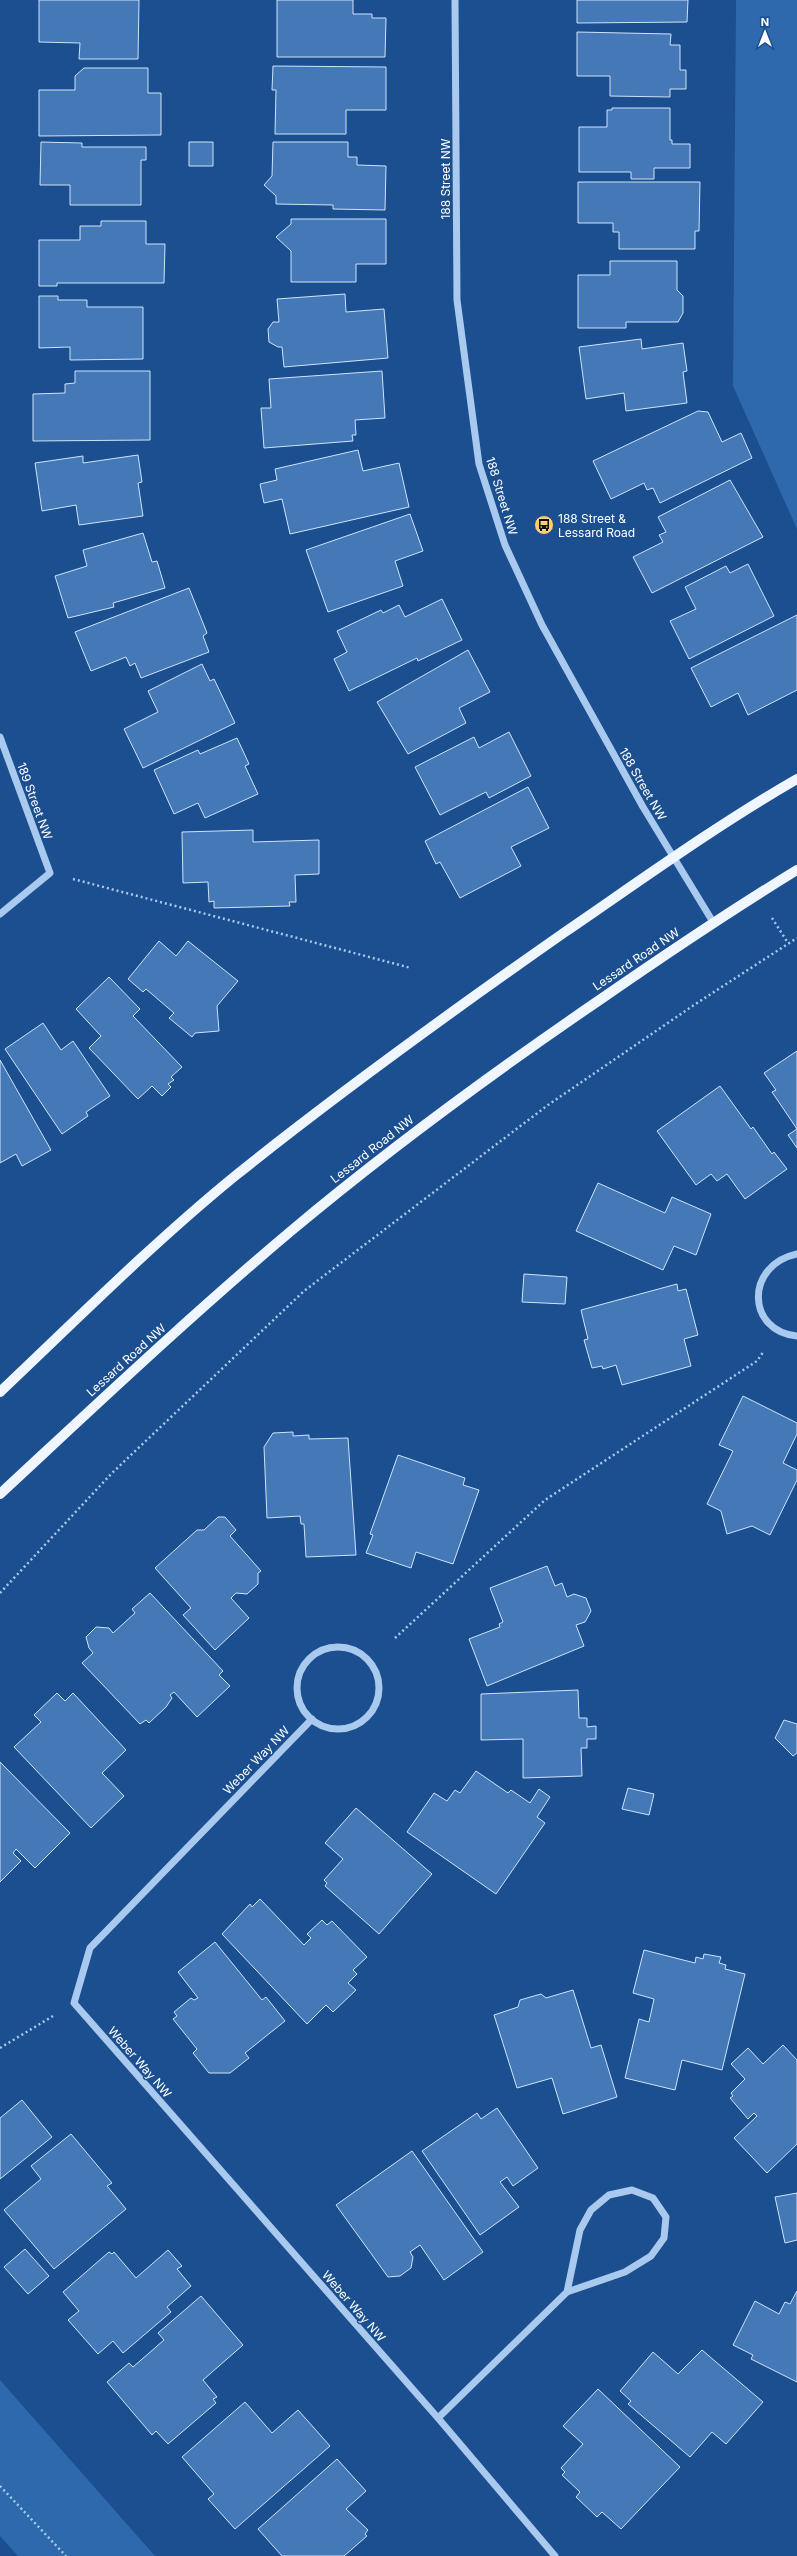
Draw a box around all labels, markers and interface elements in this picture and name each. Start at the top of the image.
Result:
north arrow [745,12,785,52]
text: N [761,15,769,29]
street label: 188 Street NW [438,138,453,220]
street label: 188 Street NW [483,455,521,537]
place label: 188 Street & Lessard Road [558,511,635,540]
bus stop icon: 188 Street & Lessard Road [533,514,555,536]
street label: 188 Street NW [616,745,670,823]
street label: 189 Street NW [14,760,56,842]
street label: Lessard Road NW [590,924,682,994]
street label: Lessard Road NW [327,1112,417,1186]
street label: Lessard Road NW [83,1320,169,1400]
street label: Weber Way NW [220,1723,292,1797]
street label: Weber Way NW [105,2023,175,2101]
street label: Weber Way NW [319,2267,389,2345]

